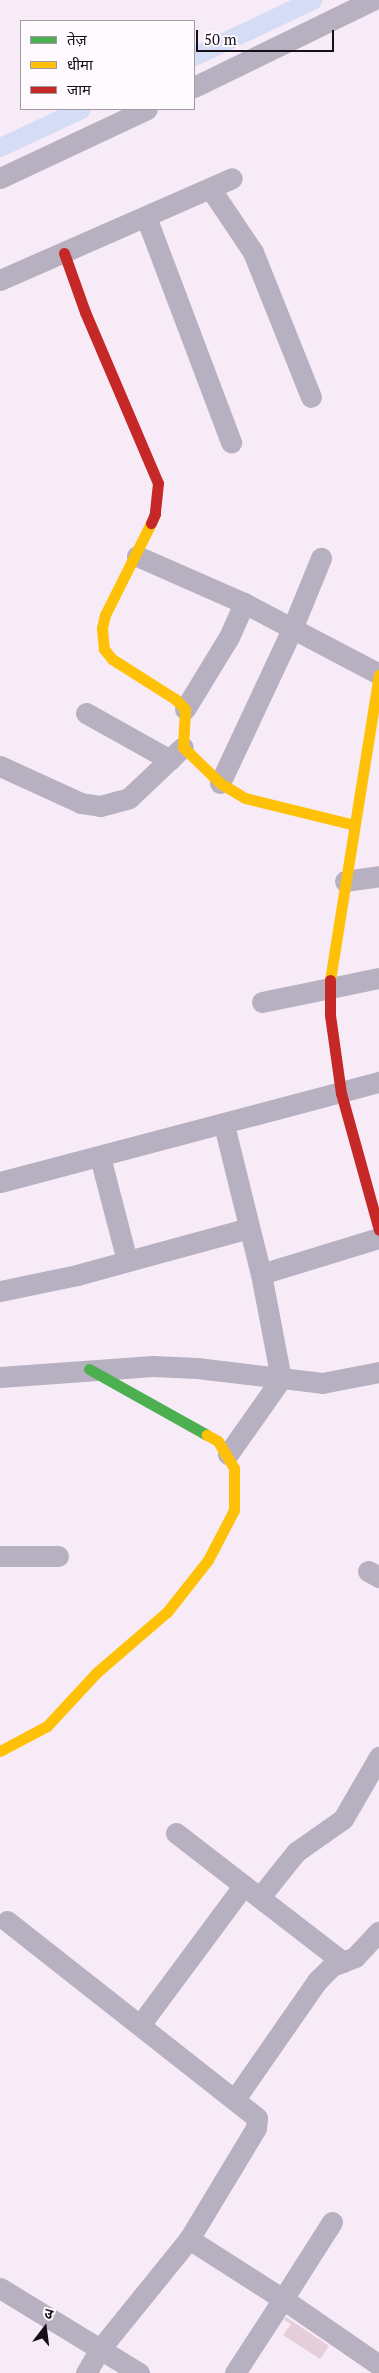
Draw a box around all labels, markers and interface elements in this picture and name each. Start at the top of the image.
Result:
legend [20,20,195,110]
scale bar [199,20,336,52]
text: तेज़ [67,29,87,49]
text: 50 m [204,29,237,49]
text: धीमा [67,54,93,74]
text: जाम [67,79,91,99]
north arrow [20,2303,70,2353]
text: उ [43,2303,55,2323]

